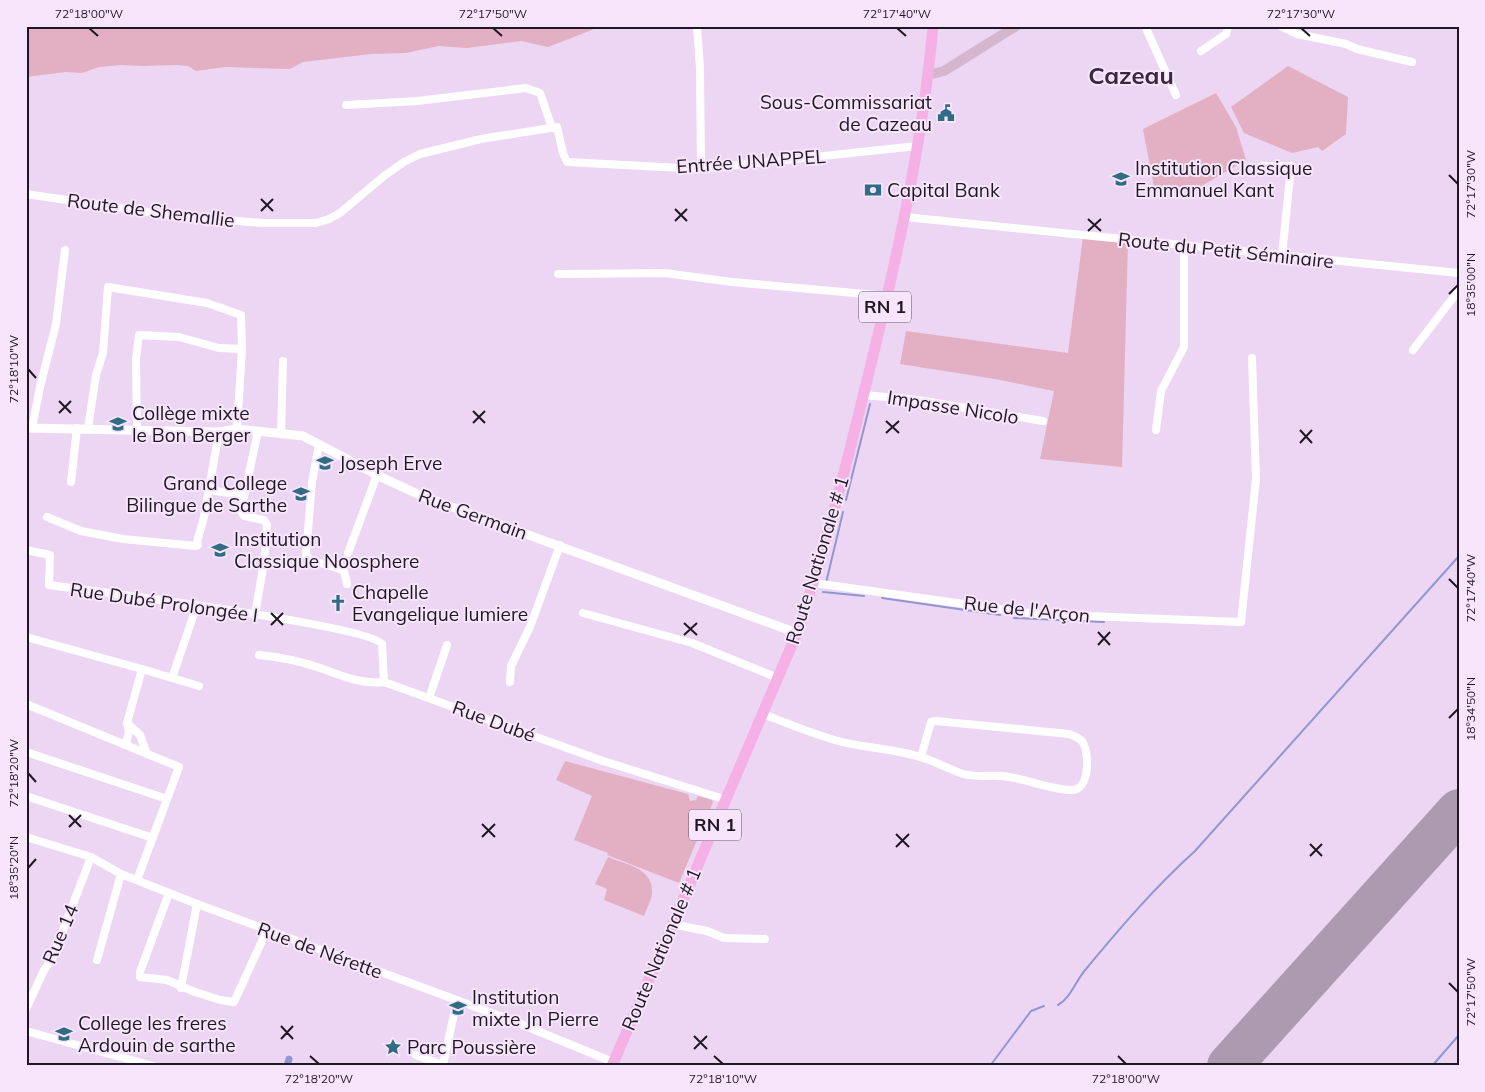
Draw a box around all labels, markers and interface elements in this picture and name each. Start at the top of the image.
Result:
text: 72°18'00"W [55,6,123,21]
text: 72°17'50"W [459,6,527,21]
text: 72°17'40"W [863,6,931,21]
text: 72°17'30"W [1267,6,1335,21]
district label: Cazeau [1088,60,1174,90]
place label: Sous-Commissariat de Cazeau [760,90,932,136]
public building icon: Sous-Commissariat de Cazeau [936,103,956,123]
street label: Entrée UNAPPEL [676,144,827,178]
text: 72°17'30"W [1463,150,1478,218]
place label: Institution Classique Emmanuel Kant [1135,156,1312,202]
school or university icon: Institution Classique Emmanuel Kant [1111,169,1131,189]
place label: Capital Bank [887,178,1000,202]
bank icon: Capital Bank [863,180,883,200]
street label: Route de Shemallie [66,188,236,232]
street label: Route du Petit Séminaire [1117,227,1335,273]
text: 18°35'00"N [1463,253,1478,317]
road number: RN 1 [859,292,911,322]
text: 72°18'10"W [6,335,21,403]
street label: Impasse Nicolo [886,385,1020,429]
place label: Collège mixte le Bon Berger [132,401,251,447]
school or university icon: Collège mixte le Bon Berger [108,414,128,434]
place label: Joseph Erve [339,451,442,475]
school or university icon: Joseph Erve [315,453,335,473]
place label: Grand College Bilingue de Sarthe [126,471,287,517]
street label: Route Nationale # 1 [780,473,854,647]
street label: Rue Germain [415,483,531,545]
school or university icon: Grand College Bilingue de Sarthe [291,484,311,504]
place label: Institution Classique Noosphere [234,527,419,573]
school or university icon: Institution Classique Noosphere [210,540,230,560]
text: 72°17'40"W [1463,554,1478,622]
street label: Rue Dubé Prolongée I [68,577,260,627]
place label: Chapelle Evangelique lumiere [352,580,528,626]
street label: Rue de l'Arçon [963,590,1091,628]
church icon: Chapelle Evangelique lumiere [328,593,348,613]
text: 18°34'50"N [1463,677,1478,741]
street label: Rue Dubé [449,695,539,747]
text: 72°18'20"W [6,739,21,807]
road number: RN 1 [689,810,741,840]
text: 18°35'20"N [6,836,21,900]
street label: Route Nationale # 1 [616,864,706,1034]
street label: Rue 14 [37,901,83,967]
street label: Rue de Nérette [254,916,386,984]
text: 72°17'50"W [1463,958,1478,1026]
place label: Institution mixte Jn Pierre [472,985,599,1031]
school or university icon: Institution mixte Jn Pierre [448,998,468,1018]
place label: College les freres Ardouin de sarthe [78,1011,236,1057]
school or university icon: College les freres Ardouin de sarthe [54,1024,74,1044]
place label: Parc Poussière [407,1035,536,1059]
place icon: Parc Poussière [383,1037,403,1057]
text: 72°18'20"W [285,1071,353,1086]
text: 72°18'10"W [689,1071,757,1086]
text: 72°18'00"W [1092,1071,1160,1086]

